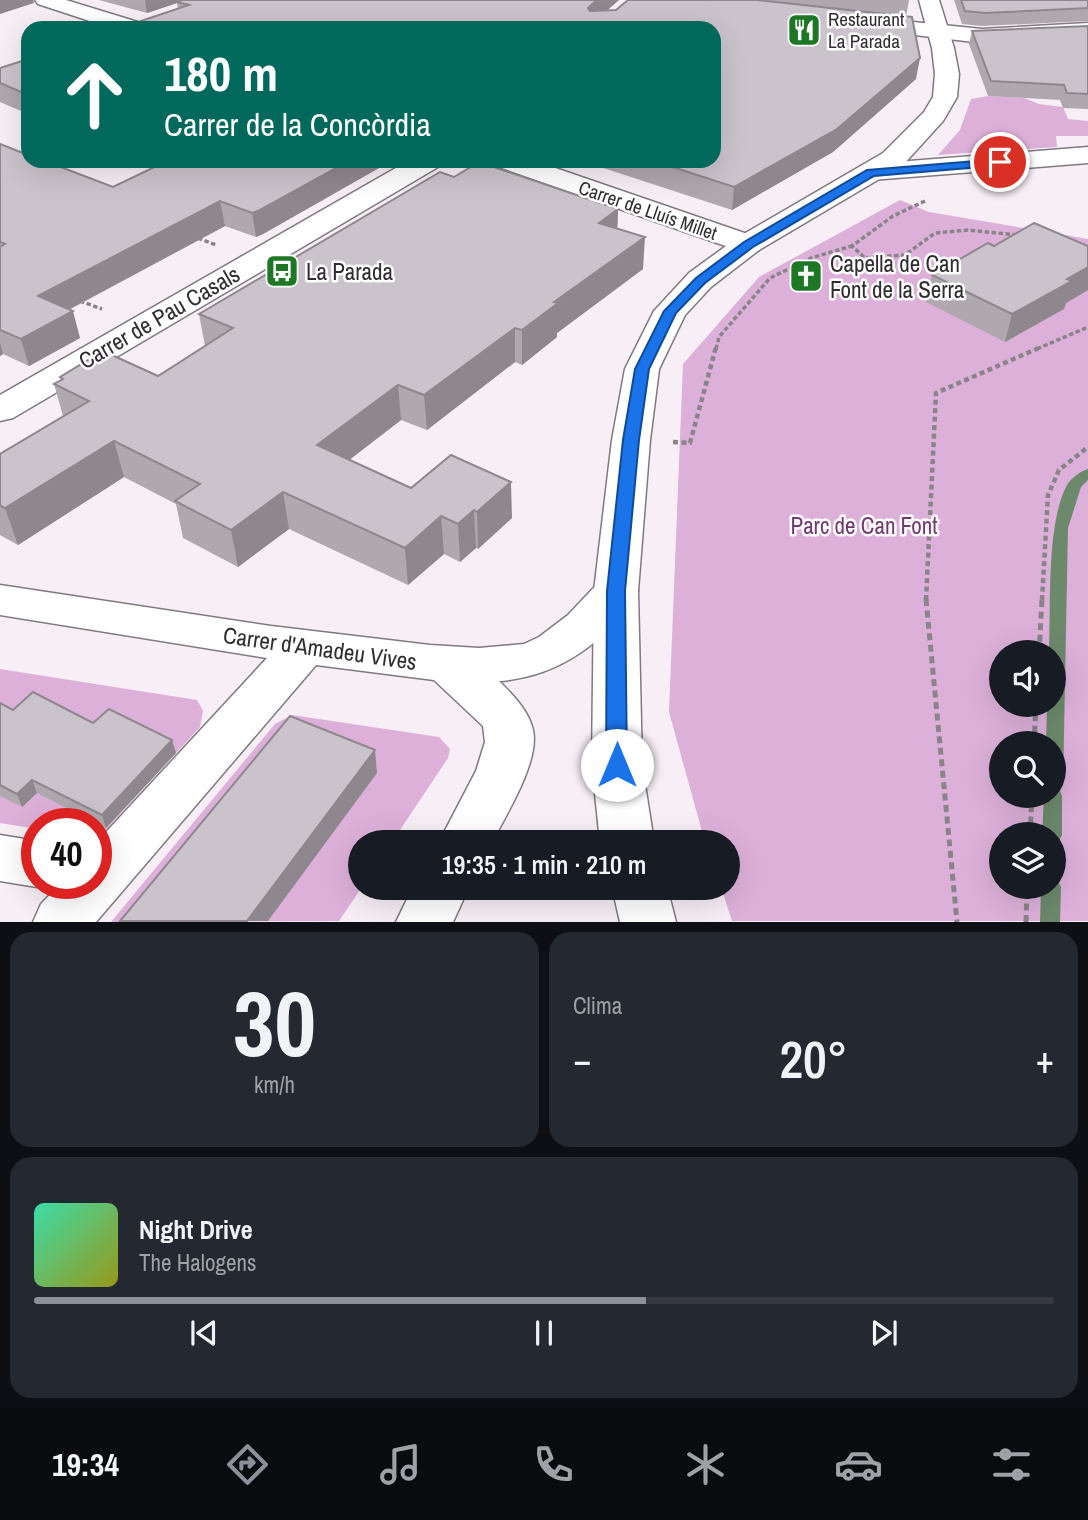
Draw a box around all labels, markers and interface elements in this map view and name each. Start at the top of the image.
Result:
place label: Restaurant La Parada [828,6,905,54]
restaurant icon: Restaurant La Parada [785,11,823,49]
text: 180 m [164,40,278,106]
icon: ahead [49,49,140,140]
text: Carrer de la Concòrdia [164,103,431,146]
pin [970,132,1030,192]
icon: arrive [981,143,1019,181]
street label: Carrer de Lluís Millet [575,174,721,246]
place label: Capella de Can Font de la Serra [830,248,965,305]
bus stop icon: La Parada [263,252,301,290]
place label: La Parada [306,256,394,287]
church icon: Capella de Can Font de la Serra [787,257,825,295]
street label: Carrer de Pau Casals [73,258,245,376]
park label: Parc de Can Font [791,510,937,541]
street label: Carrer d'Amadeu Vives [221,619,419,677]
map controls [989,640,1066,899]
button: sound [989,640,1066,717]
position arrow [580,728,654,802]
button: search [989,731,1066,808]
speed limit sign: 40 [21,808,112,899]
button: layers [989,822,1066,899]
text: 19:35 · 1 min · 210 m [442,847,646,882]
text: 30 [233,962,316,1084]
text: Clima [573,990,622,1021]
text: 20° [779,1024,848,1094]
text: − [573,1034,591,1085]
text: + [1036,1034,1054,1085]
text: km/h [254,1069,295,1100]
text: Night Drive [139,1212,253,1247]
text: The Halogens [139,1247,256,1278]
icon: previous [185,1314,223,1352]
icon: pause [525,1314,563,1352]
icon: next [865,1314,903,1352]
icon: directions [223,1440,272,1489]
icon: music [376,1440,425,1489]
icon: phone [529,1440,578,1489]
icon: climate [681,1440,730,1489]
icon: car [834,1440,883,1489]
icon: filters [987,1440,1036,1489]
text: 19:34 [52,1443,119,1486]

